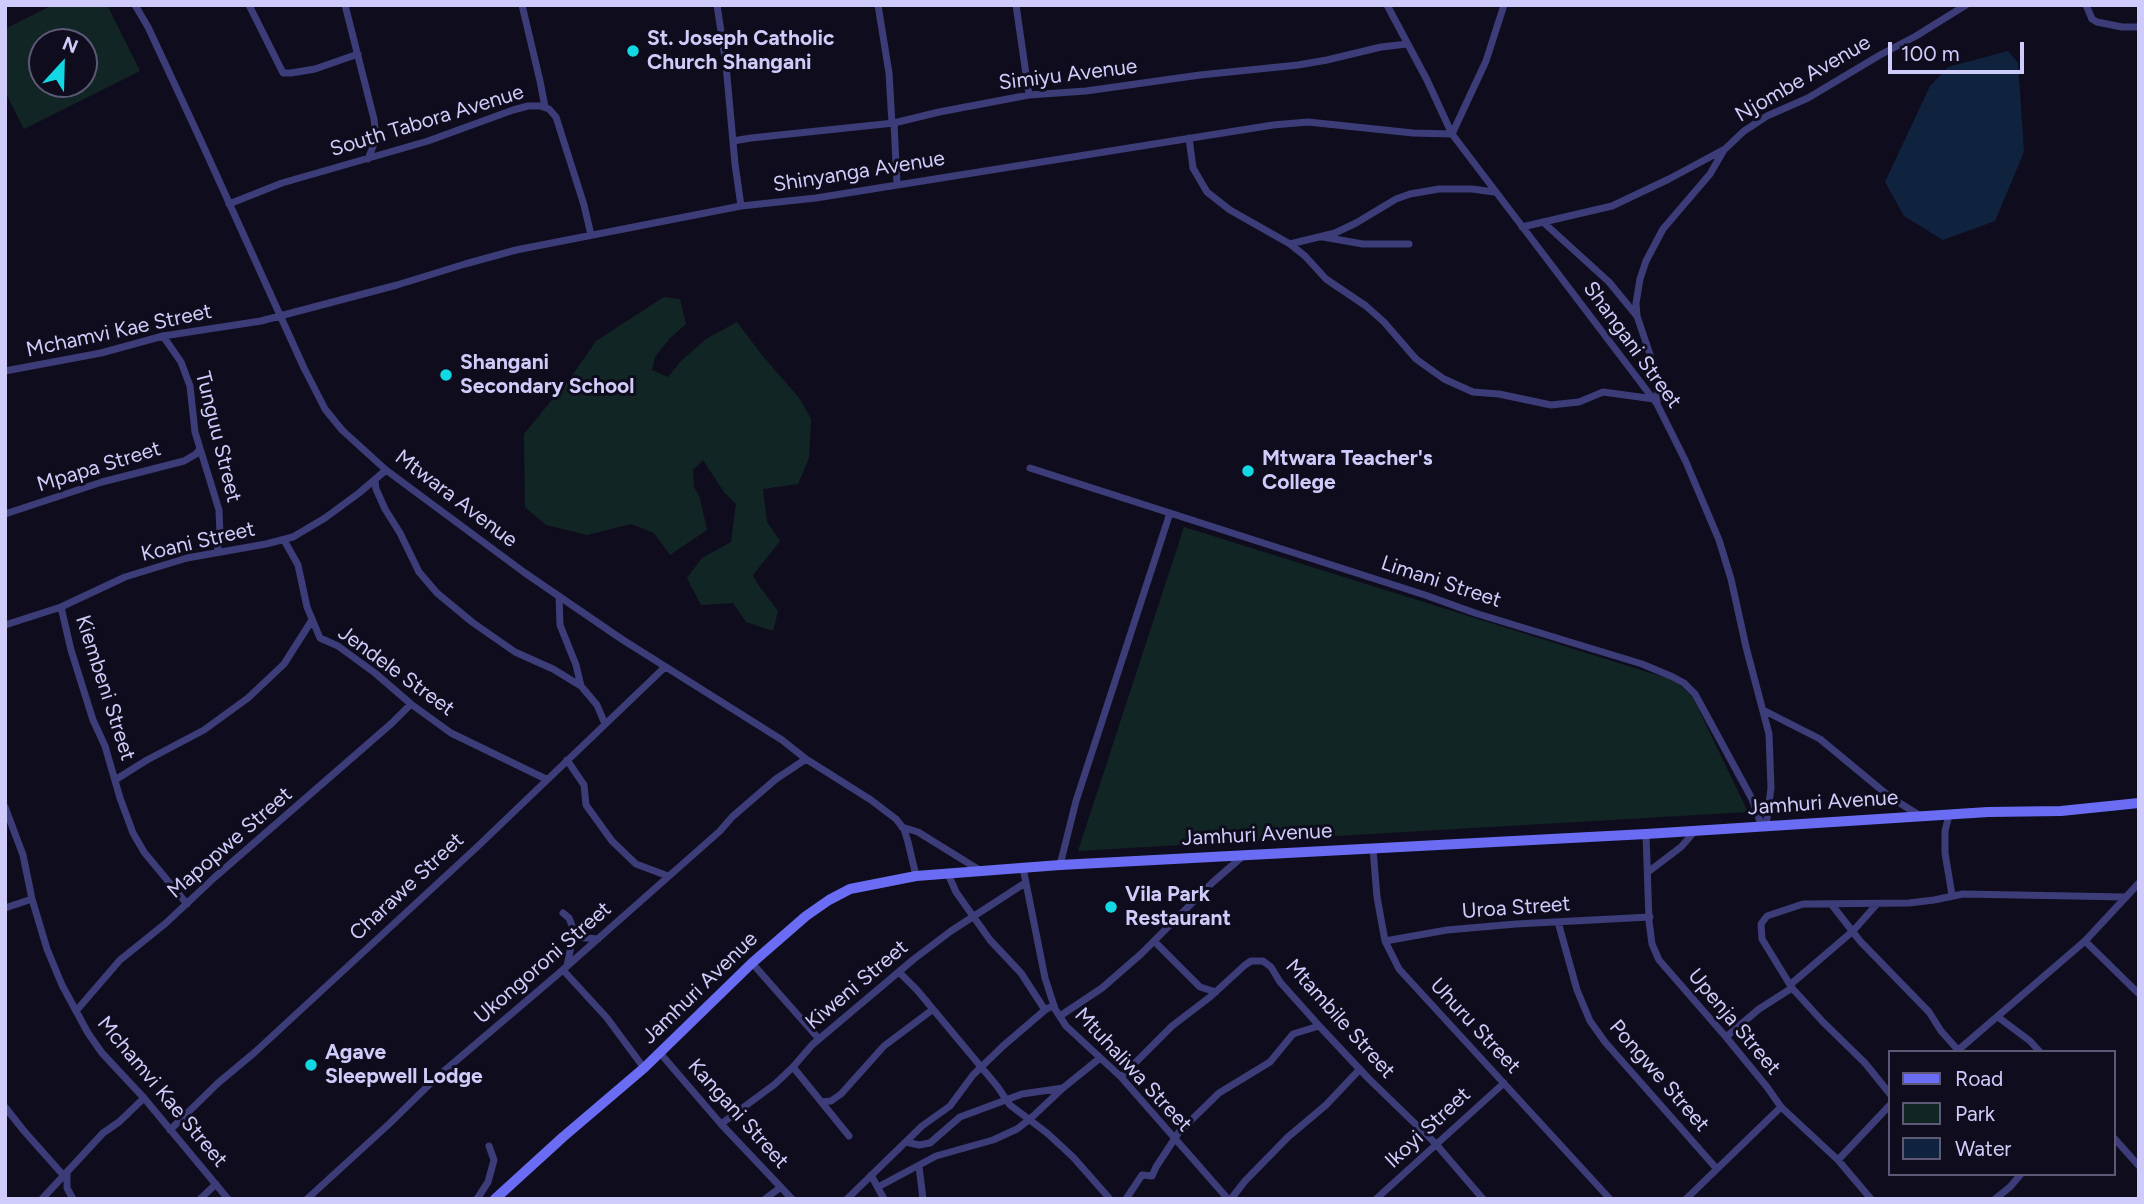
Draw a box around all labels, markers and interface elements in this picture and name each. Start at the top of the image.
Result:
place label: St. Joseph Catholic Church Shangani [647,26,834,76]
north arrow [28,28,98,98]
scale bar [1892,28,2028,72]
street label: Njombe Avenue [1731,30,1875,128]
text: N [59,32,81,58]
text: 100 m [1901,41,1960,66]
marker: St. Joseph Catholic Church Shangani [625,43,641,59]
street label: Simiyu Avenue [997,54,1139,96]
street label: South Tabora Avenue [327,80,527,162]
street label: Shinyanga Avenue [771,146,947,198]
street label: Shangani Street [1578,277,1686,413]
street label: Mchamvi Kae Street [24,299,214,363]
place label: Shangani Secondary School [460,350,634,400]
marker: Shangani Secondary School [438,367,454,383]
street label: Tunguu Street [190,369,246,505]
street label: Mpapa Street [34,436,164,498]
street label: Mtwara Avenue [390,445,522,553]
place label: Mtwara Teacher's College [1262,446,1433,496]
marker: Mtwara Teacher's College [1240,463,1256,479]
street label: Koani Street [139,517,257,567]
street label: Limani Street [1378,551,1504,613]
street label: Kiembeni Street [70,612,140,764]
street label: Jendele Street [333,620,459,722]
street label: Mapopwe Street [163,782,297,904]
street label: Jamhuri Avenue [1747,785,1899,821]
street label: Jamhuri Avenue [1181,818,1333,852]
street label: Charawe Street [345,828,469,946]
place label: Vila Park Restaurant [1125,882,1231,932]
street label: Uroa Street [1461,892,1571,924]
street label: Ukongoroni Street [469,897,617,1029]
marker: Vila Park Restaurant [1103,899,1119,915]
street label: Jamhuri Avenue [637,926,763,1050]
street label: Kiweni Street [801,935,913,1035]
street label: Mtambile Street [1280,954,1400,1084]
street label: Upenja Street [1682,964,1786,1080]
street label: Uhuru Street [1424,973,1526,1079]
street label: Mtuhaliwa Street [1069,1003,1197,1137]
street label: Mchamvi Kae Street [92,1011,232,1173]
street label: Pongwe Street [1604,1015,1714,1137]
place label: Agave Sleepwell Lodge [325,1040,483,1090]
legend [1888,1050,2116,1176]
street label: Kangani Street [682,1054,794,1174]
marker: Agave Sleepwell Lodge [303,1057,319,1073]
text: Road [1955,1066,2003,1091]
street label: Ikoyi Street [1380,1082,1476,1174]
text: Park [1955,1101,1995,1126]
text: Water [1955,1136,2011,1161]

